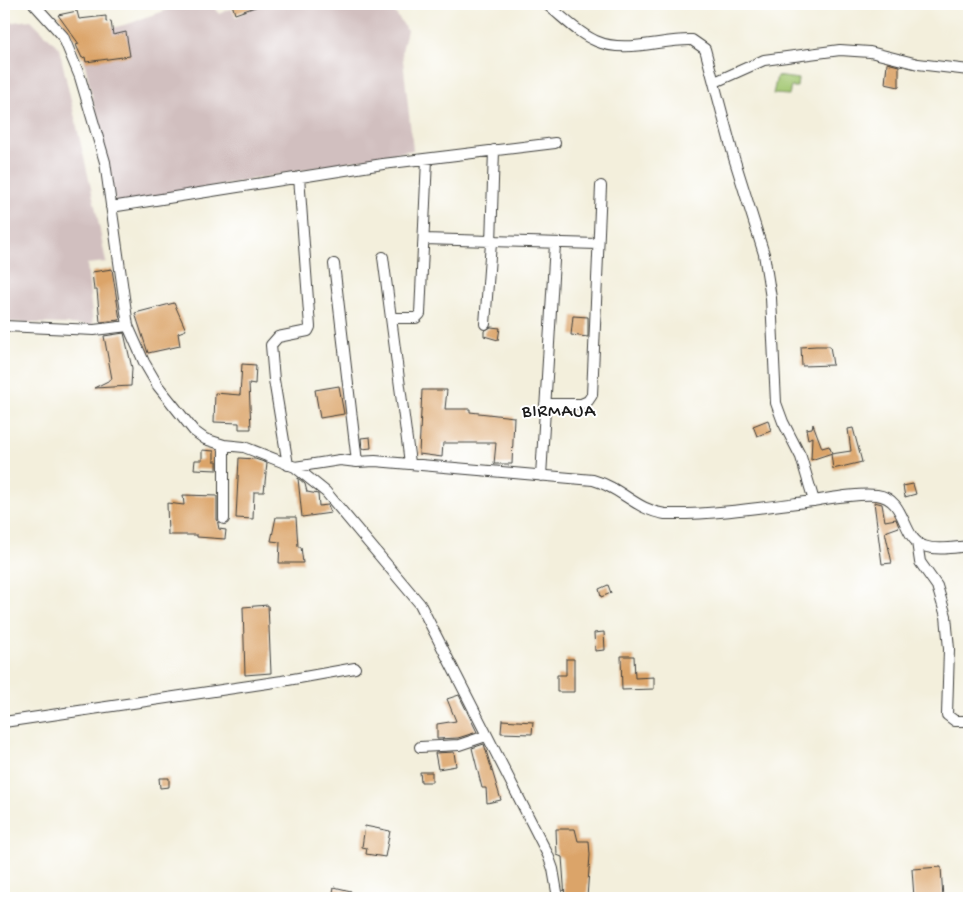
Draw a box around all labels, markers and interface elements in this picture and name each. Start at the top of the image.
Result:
district label: BIRMAUA [521,402,596,423]

